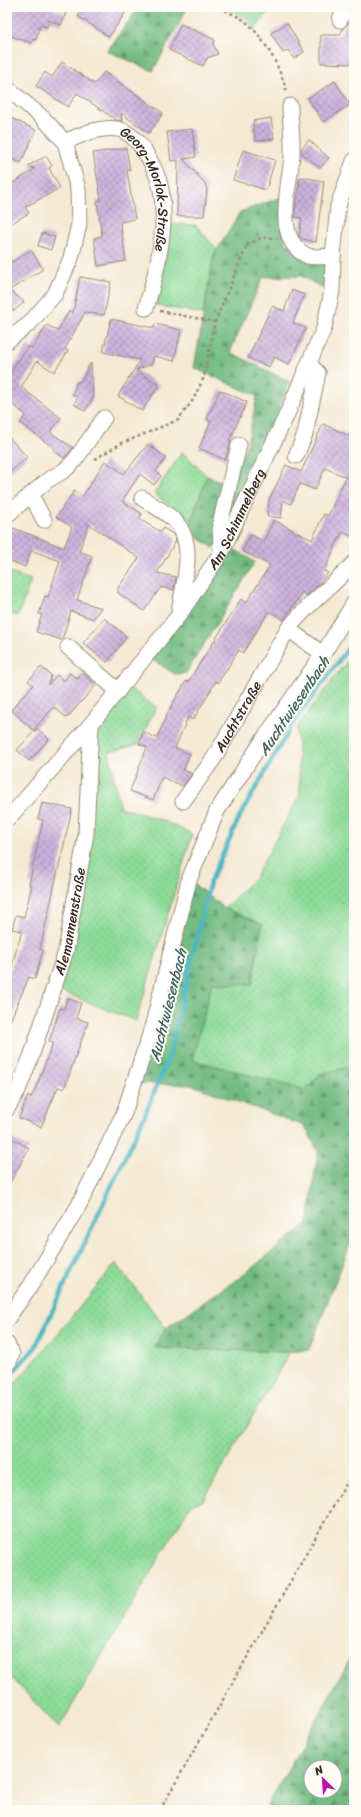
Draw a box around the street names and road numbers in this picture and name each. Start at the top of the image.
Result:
street label: Georg-Morlok-Straße [115,119,175,254]
street label: Am Schimmelberg [200,464,273,576]
street label: Auchtstraße [207,676,269,758]
street label: Alemannenstraße [47,866,93,979]

